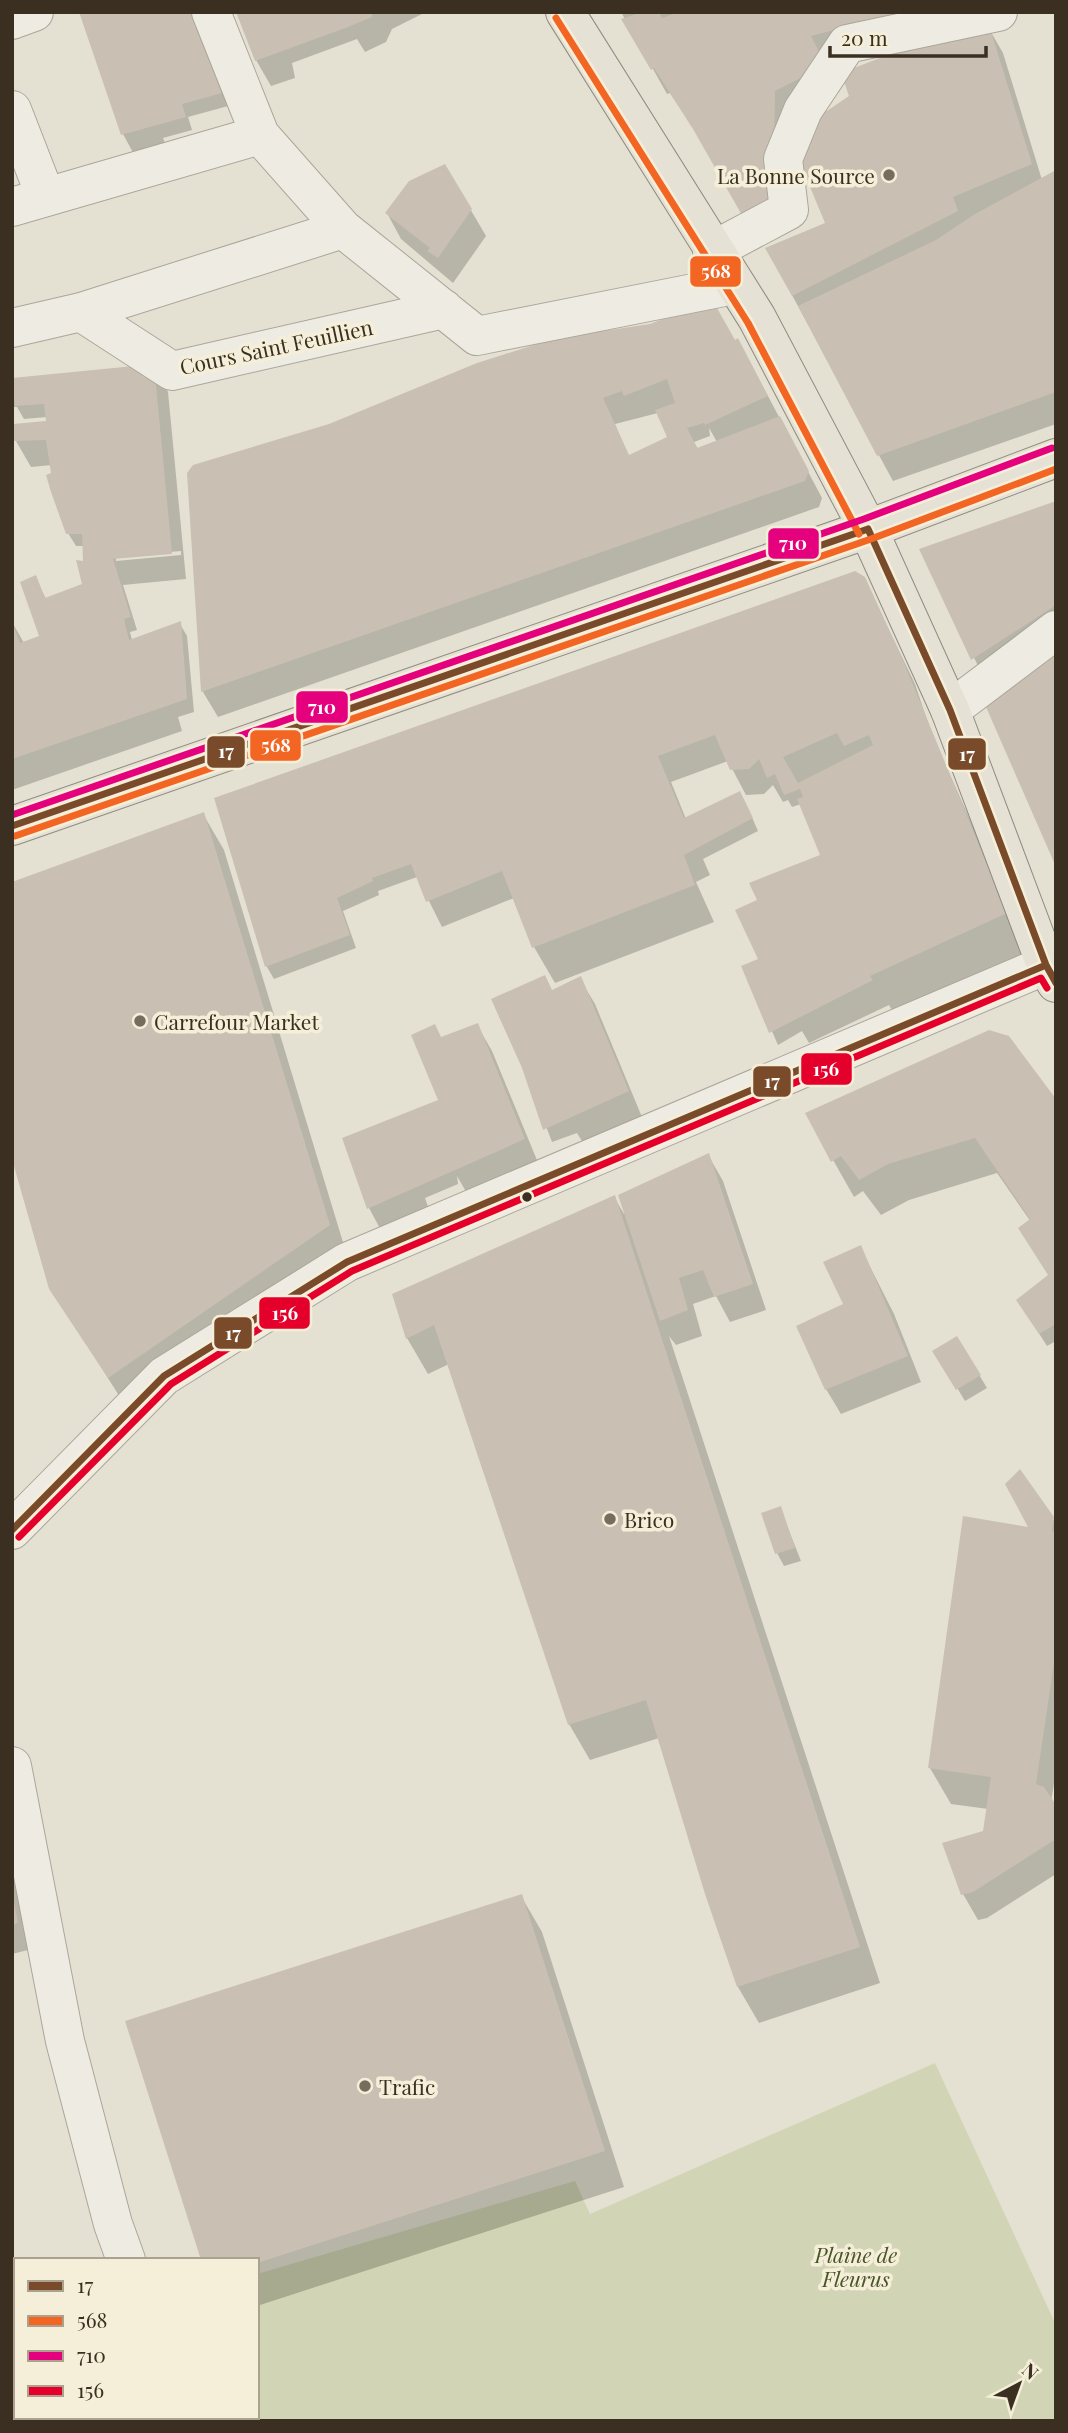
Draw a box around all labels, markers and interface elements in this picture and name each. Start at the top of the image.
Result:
scale bar [830,14,986,58]
text: 20 m [841,23,888,51]
place label: La Bonne Source [717,161,875,189]
marker: La Bonne Source [881,167,897,183]
line badge: 568 [689,255,742,288]
text: 568 [701,257,731,283]
street label: Cours Saint Feuillien [177,312,376,380]
line badge: 710 [767,527,820,560]
text: 710 [779,529,807,555]
line badge: 710 [295,690,349,724]
text: 710 [308,693,336,719]
line badge: 568 [249,729,302,762]
text: 568 [261,731,291,757]
line badge: 17 [206,735,246,769]
text: 17 [218,737,234,763]
line badge: 17 [947,737,987,771]
text: 17 [959,740,975,766]
place label: Carrefour Market [154,1007,319,1035]
marker: Carrefour Market [132,1013,148,1029]
line badge: 156 [800,1052,853,1086]
text: 156 [813,1055,840,1081]
line badge: 17 [752,1065,792,1098]
text: 17 [764,1067,780,1093]
unlabelled marker [520,1190,534,1204]
line badge: 156 [258,1296,311,1330]
text: 156 [272,1299,299,1325]
line badge: 17 [213,1316,253,1350]
text: 17 [225,1319,241,1345]
place label: Brico [624,1505,674,1533]
marker: Brico [602,1511,618,1527]
place label: Trafic [379,2072,435,2100]
marker: Trafic [357,2078,373,2094]
park label: Plaine de Fleurus [814,2240,897,2292]
legend [14,2258,259,2419]
text: 17 [77,2270,94,2298]
text: 568 [77,2305,108,2333]
text: 710 [77,2340,106,2368]
north arrow [984,2349,1054,2419]
text: N [1017,2356,1045,2385]
text: 156 [77,2375,104,2403]

